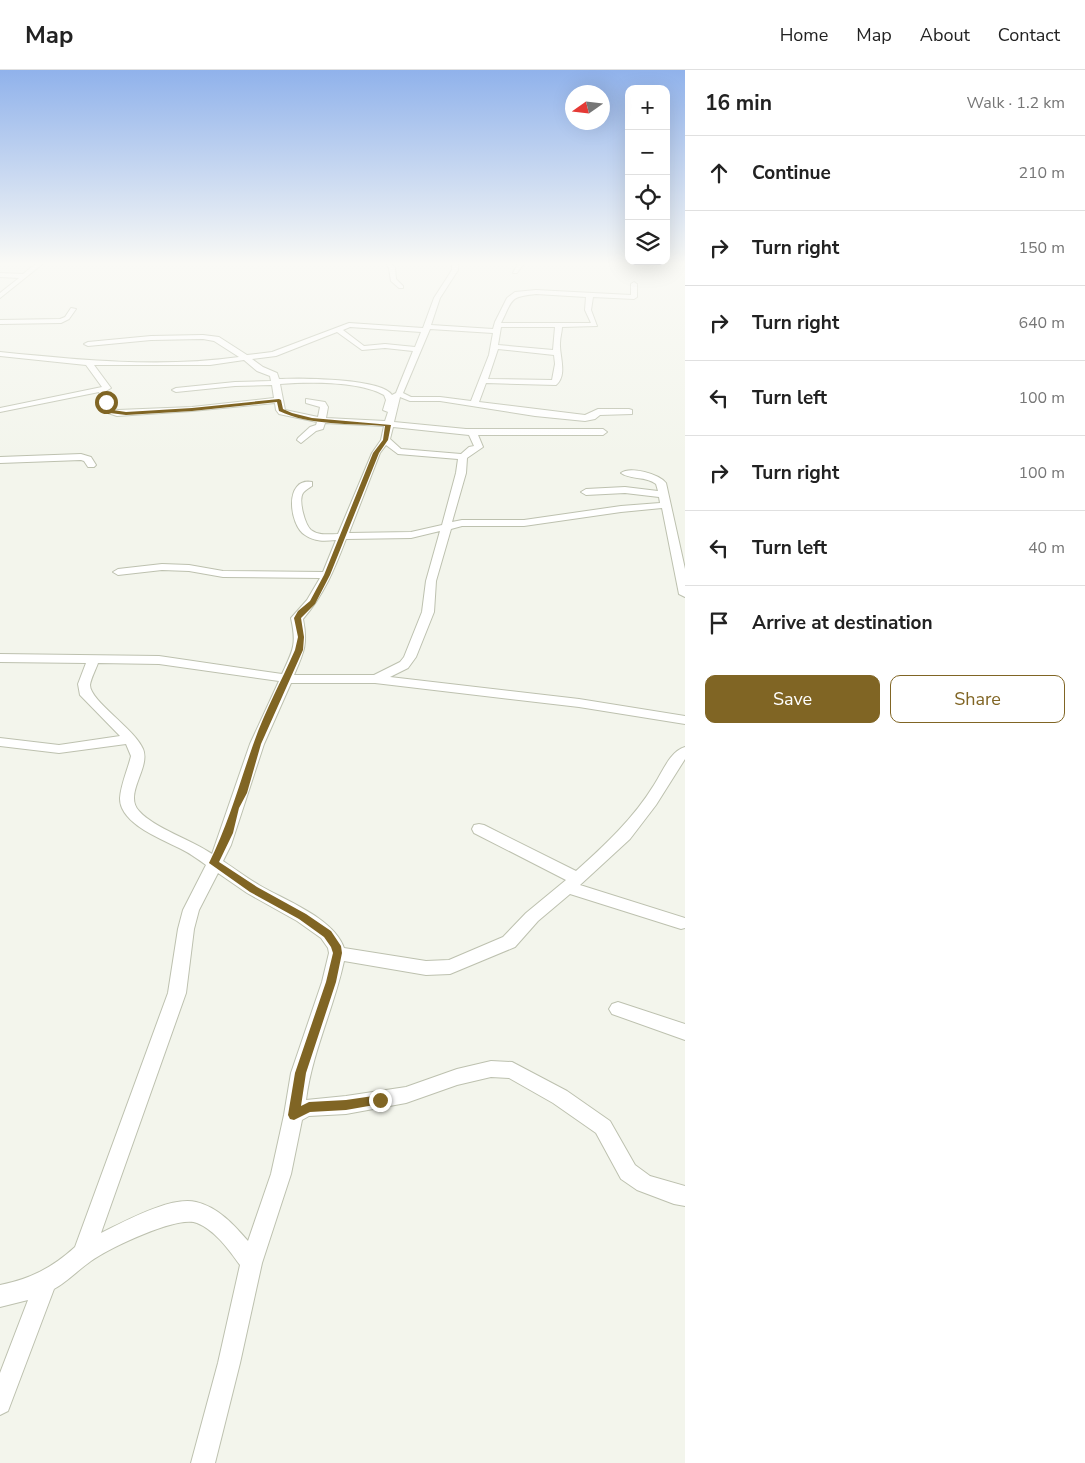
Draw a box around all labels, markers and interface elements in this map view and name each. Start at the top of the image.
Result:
text: Map [25,19,73,51]
text: Home [780,23,828,47]
text: Map [856,23,892,47]
text: About [920,23,970,47]
text: Contact [998,23,1060,47]
north arrow [565,85,610,130]
map controls [625,85,670,265]
button: + [625,85,670,130]
text: 16 min [705,89,772,117]
text: Walk · 1.2 km [967,92,1065,114]
button: − [625,130,670,175]
icon: ahead [705,159,733,187]
text: Continue [752,160,831,186]
text: 210 m [1018,162,1065,184]
button: locate [625,175,670,220]
button: layers [625,220,670,265]
icon: right [705,234,733,262]
text: Turn right [752,235,839,261]
text: 150 m [1018,237,1065,259]
icon: right [705,309,733,337]
text: Turn right [752,310,839,336]
text: 640 m [1018,312,1065,334]
icon: left [705,384,733,412]
text: Turn left [752,385,827,411]
text: 100 m [1018,387,1065,409]
route start [95,391,118,414]
icon: right [705,459,733,487]
text: Turn right [752,460,839,486]
text: 100 m [1018,462,1065,484]
icon: left [705,534,733,562]
text: Turn left [752,535,827,561]
text: 40 m [1028,537,1065,559]
icon: arrive [705,609,733,637]
text: Arrive at destination [752,610,933,636]
button: Save [705,675,880,723]
button: Share [890,675,1065,723]
route end [369,1089,392,1112]

